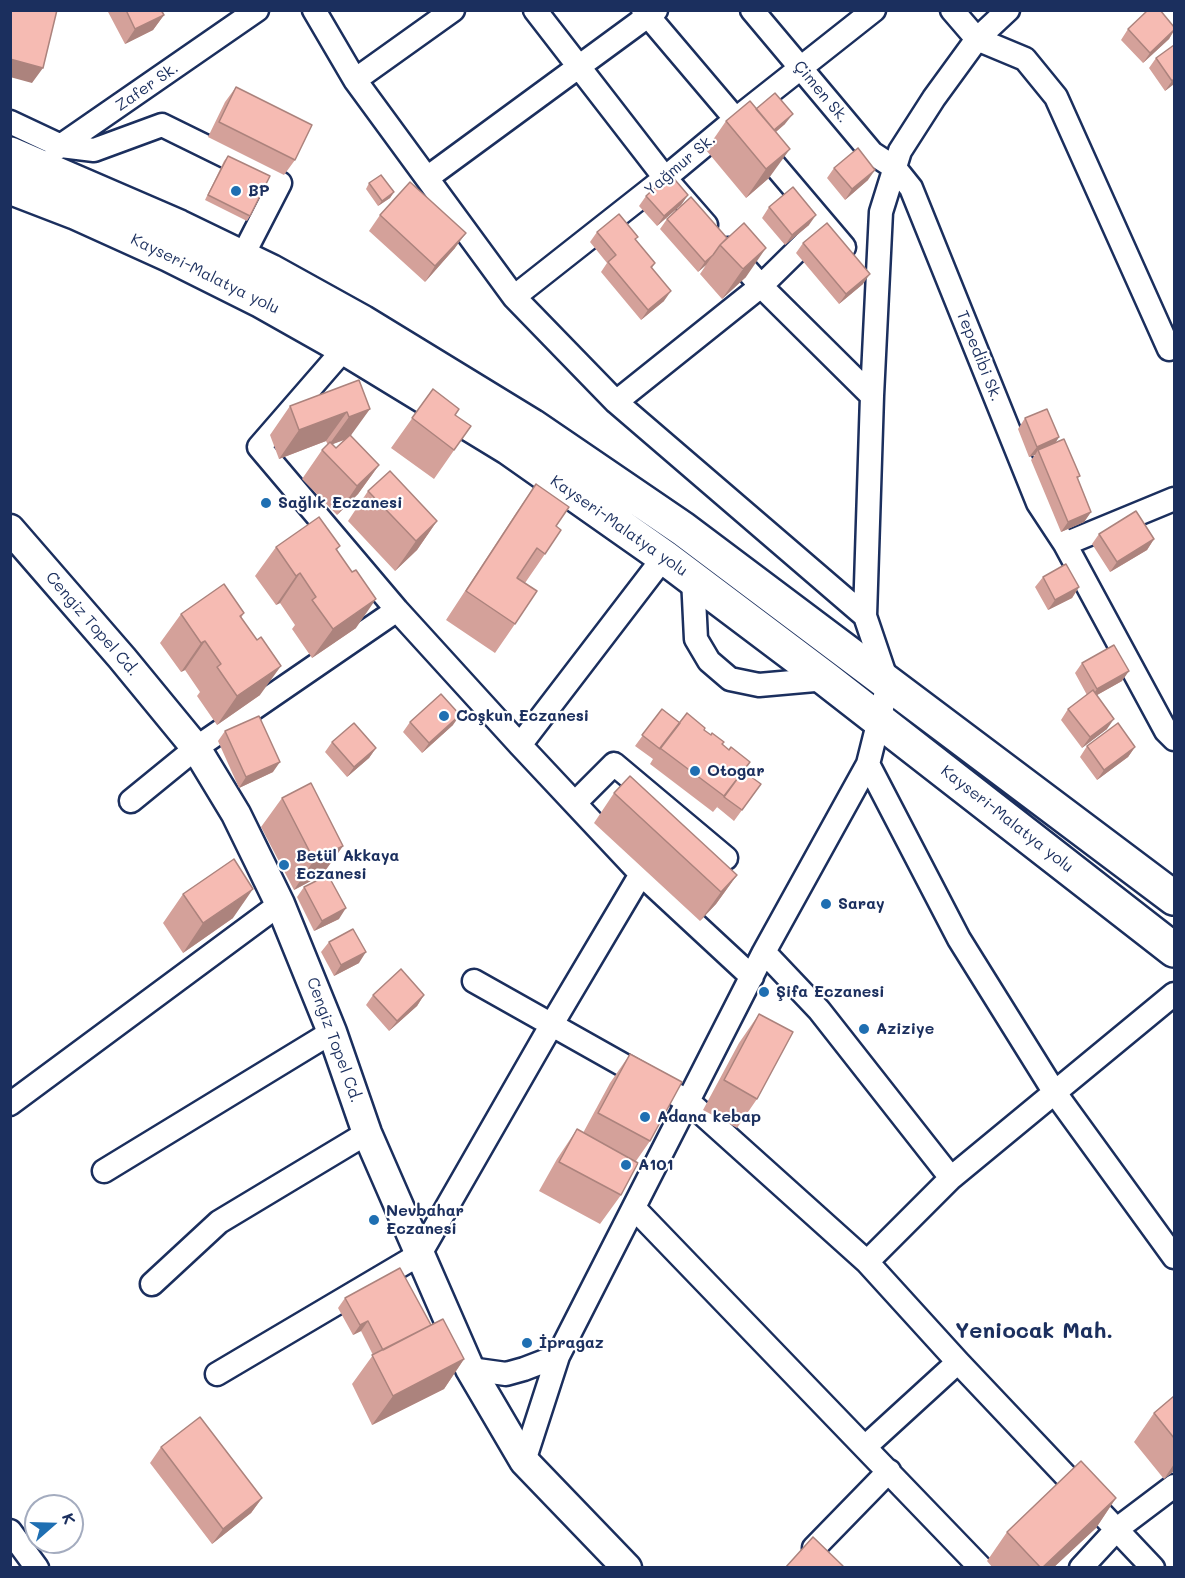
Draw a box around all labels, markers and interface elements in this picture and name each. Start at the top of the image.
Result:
street label: Çimen Sk. [789,57,853,127]
street label: Zafer Sk. [112,58,182,116]
street label: Yağmur Sk. [641,130,719,200]
place label: BP [248,181,270,201]
marker: BP [229,184,243,198]
street label: Kayseri-Malatya yolu [127,230,283,318]
street label: Tepedibi Sk. [952,308,1006,404]
street label: Kayseri-Malatya yolu [547,471,691,581]
place label: Sağlık Eczanesi [278,493,403,513]
marker: Sağlık Eczanesi [259,496,273,510]
street label: Cengiz Topel Cd. [41,568,143,680]
place label: Coşkun Eczanesi [456,706,589,726]
marker: Coşkun Eczanesi [437,709,451,723]
place label: Otogar [707,761,765,781]
street label: Kayseri-Malatya yolu [937,761,1077,877]
marker: Otogar [688,764,702,778]
place label: Betül Akkaya Eczanesi [296,846,399,884]
marker: Betül Akkaya Eczanesi [277,858,291,872]
place label: Saray [838,894,885,914]
marker: Saray [819,897,833,911]
street label: Cengiz Topel Cd. [302,975,366,1105]
place label: Şifa Eczanesi [776,982,885,1002]
marker: Şifa Eczanesi [757,985,771,999]
place label: Aziziye [876,1019,934,1039]
marker: Aziziye [857,1022,871,1036]
place label: Adana kebap [657,1107,761,1127]
marker: Adana kebap [638,1110,652,1124]
place label: A101 [638,1155,674,1175]
marker: A101 [619,1158,633,1172]
place label: Nevbahar Eczanesi [386,1201,464,1239]
marker: Nevbahar Eczanesi [367,1213,381,1227]
district label: Yeniocak Mah. [955,1318,1113,1344]
place label: İpragaz [539,1333,604,1353]
marker: İpragaz [520,1336,534,1350]
north arrow [24,1494,84,1554]
text: K [58,1510,81,1527]

